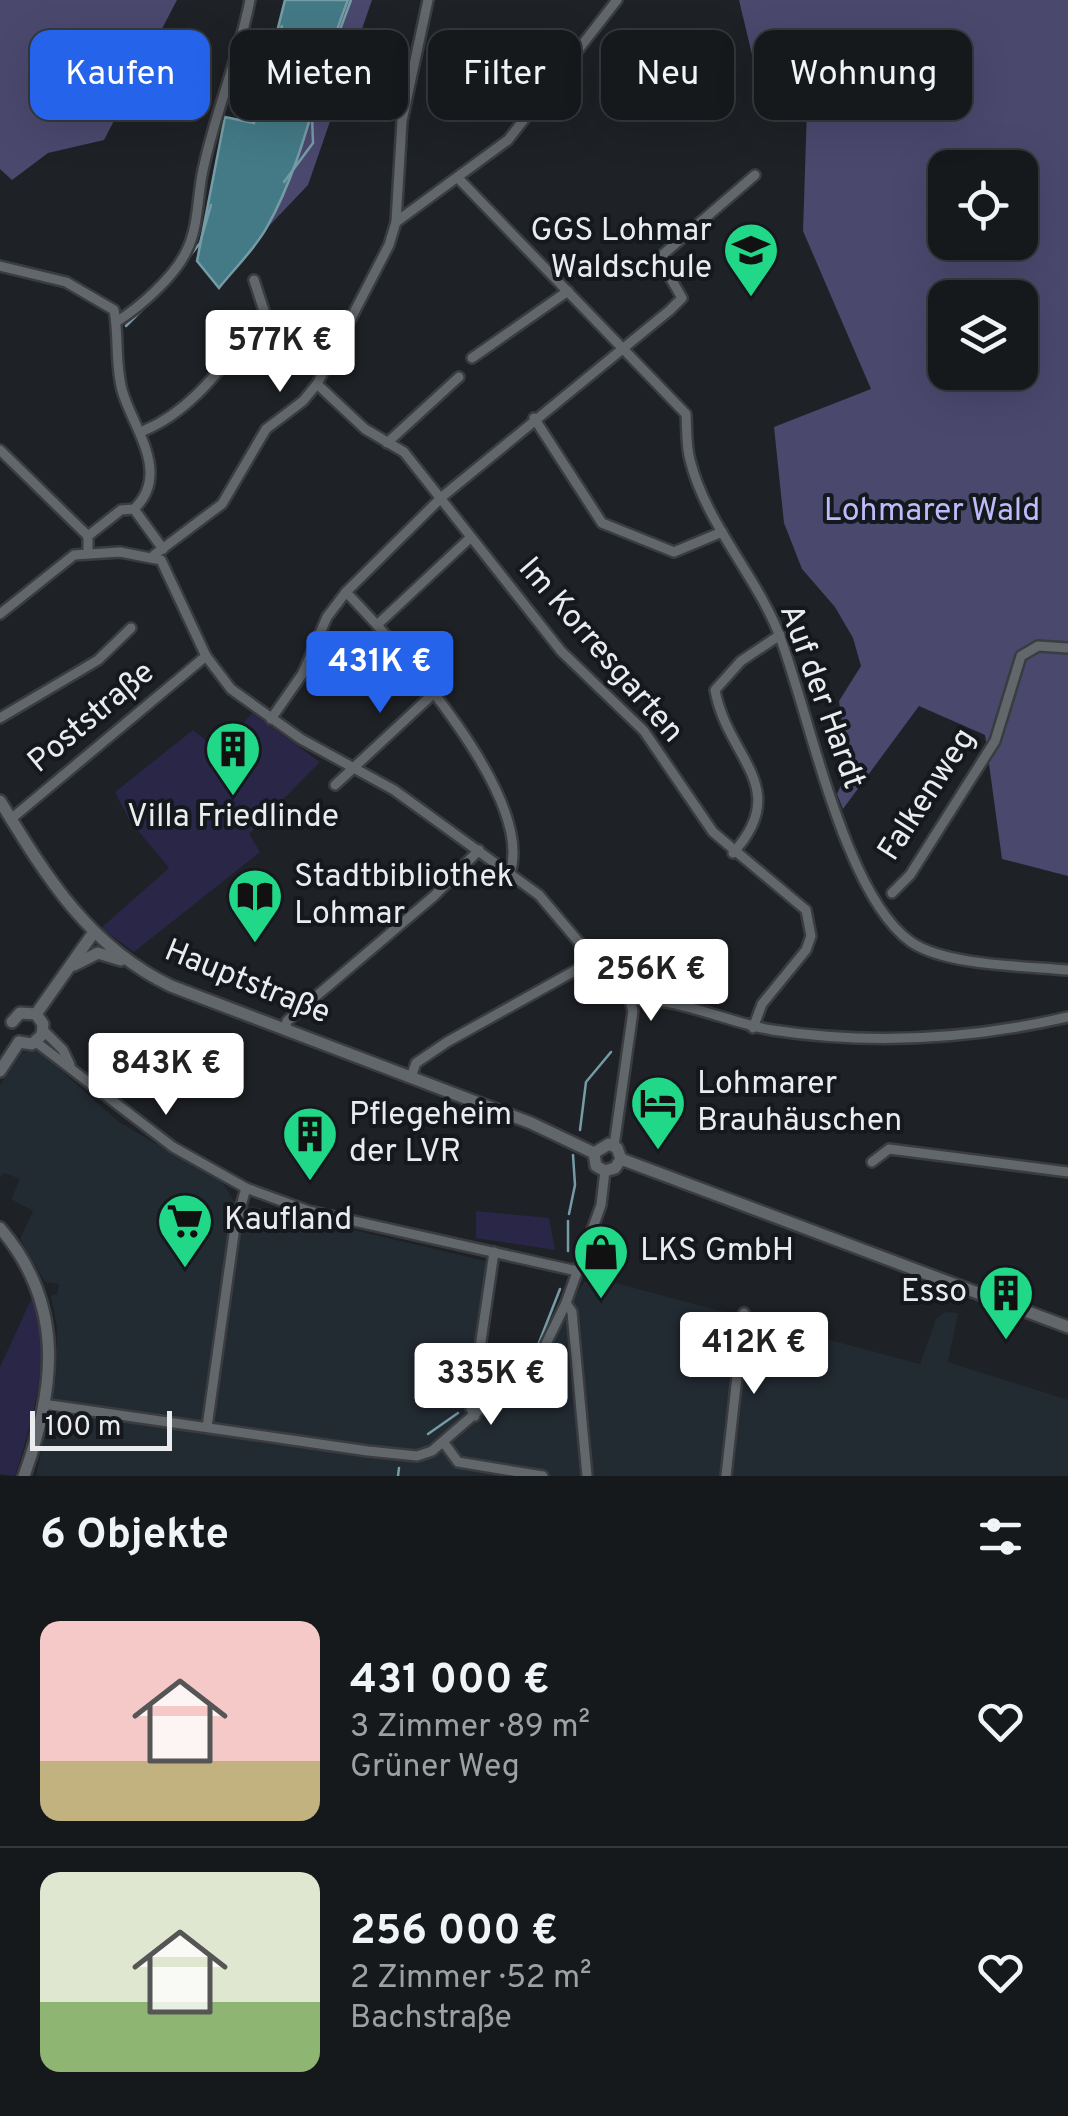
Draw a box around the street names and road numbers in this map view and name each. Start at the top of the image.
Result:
street label: Im Korresgarten [508,550,692,752]
street label: Auf der Hardt [769,599,873,795]
street label: Poststraße [20,653,164,783]
street label: Falkenweg [870,721,986,869]
street label: Hauptstraße [158,932,336,1034]

